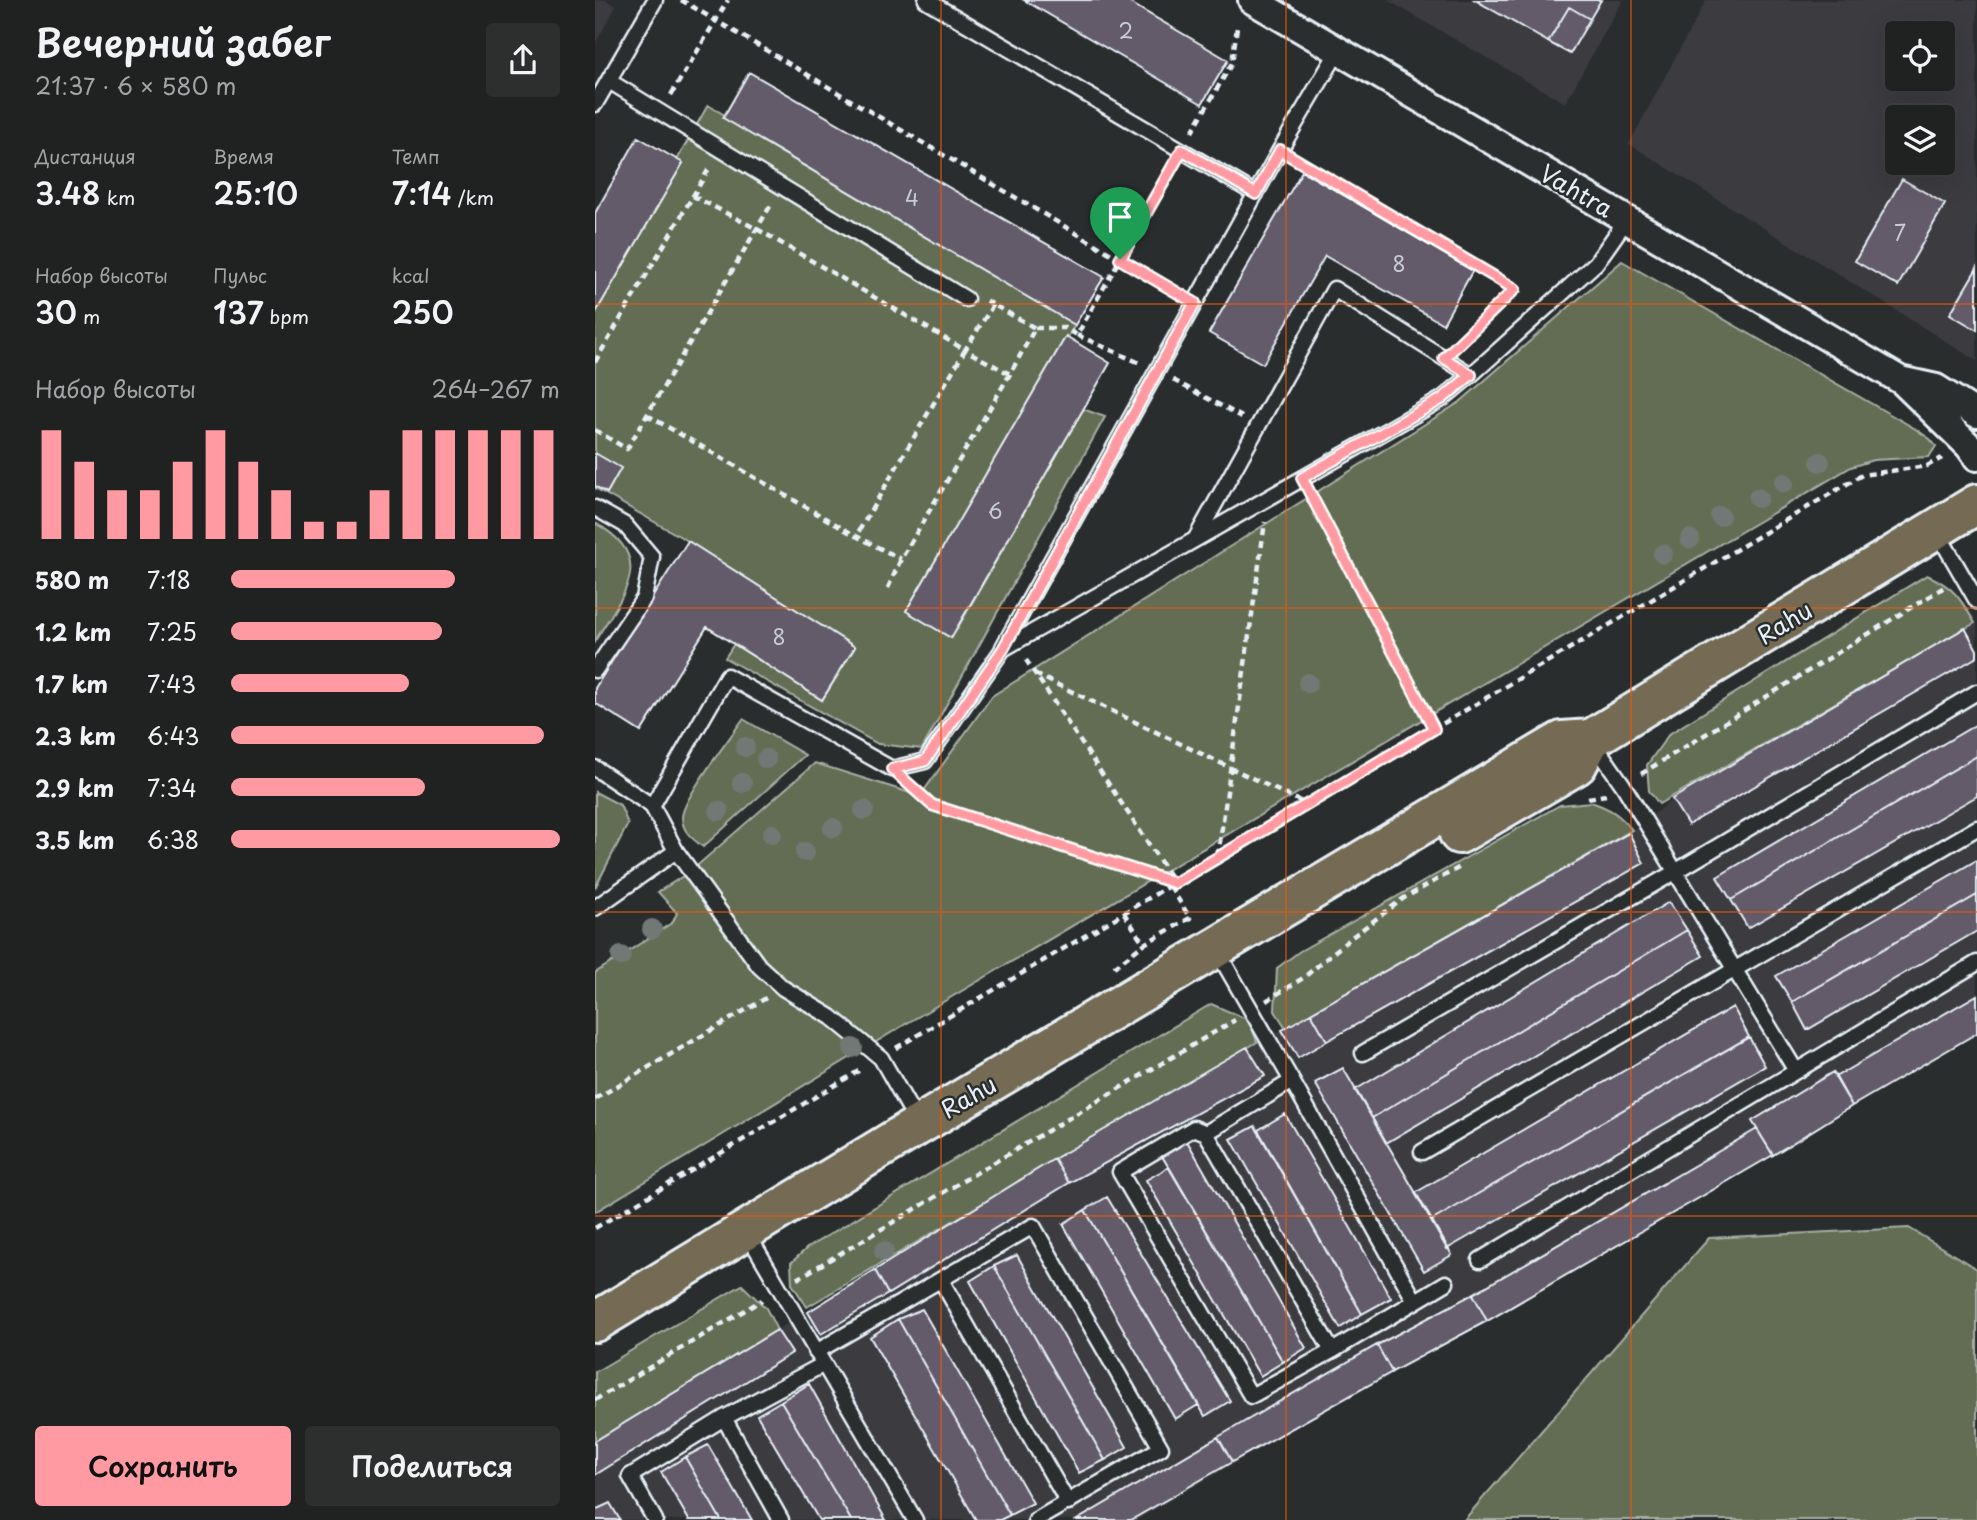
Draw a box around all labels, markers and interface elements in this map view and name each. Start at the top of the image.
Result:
text: Вечерний забег [35,13,331,70]
house number: 2 [1119,14,1133,46]
map controls [1885,21,1955,175]
button: locate [1885,21,1955,91]
button: share [486,23,560,97]
text: 21:37 · 6 × 580 m [35,68,236,103]
button: layers [1885,105,1955,175]
text: Дистанция [35,142,136,170]
text: Время [213,142,274,170]
text: Темп [392,142,440,170]
street label: Vahtra [1534,155,1621,226]
text: 3.48 [35,170,101,215]
text: 25:10 [213,170,298,215]
text: 7:14 [392,170,452,215]
house number: 4 [905,181,919,213]
text: km [101,183,135,211]
text: /km [452,183,494,211]
pin [1090,187,1150,259]
icon: arrive [1101,198,1139,236]
house number: 7 [1894,216,1906,248]
house number: 8 [1392,247,1406,279]
text: Набор высоты [35,261,168,289]
text: Пульс [213,261,267,289]
text: kcal [392,261,430,289]
text: 30 [35,289,77,334]
text: 137 [213,289,263,334]
text: 250 [392,289,454,334]
text: m [77,302,100,330]
text: bpm [263,302,309,330]
text: Набор высоты [35,371,196,406]
text: 264–267 m [432,371,560,406]
house number: 6 [988,494,1002,526]
text: 580 m [35,562,109,597]
text: 7:18 [147,562,191,597]
street label: Rahu [1749,591,1819,653]
text: 1.2 km [35,614,111,649]
text: 7:25 [147,614,197,649]
house number: 8 [772,620,786,652]
text: 1.7 km [35,666,108,701]
text: 7:43 [147,666,196,701]
text: 2.3 km [35,718,116,753]
text: 6:43 [147,718,200,753]
text: 2.9 km [35,770,114,805]
text: 7:34 [147,770,197,805]
text: 3.5 km [35,822,115,857]
text: 6:38 [147,822,199,857]
street label: Rahu [933,1066,1003,1126]
button: Сохранить [35,1426,291,1506]
button: Поделиться [305,1426,560,1506]

